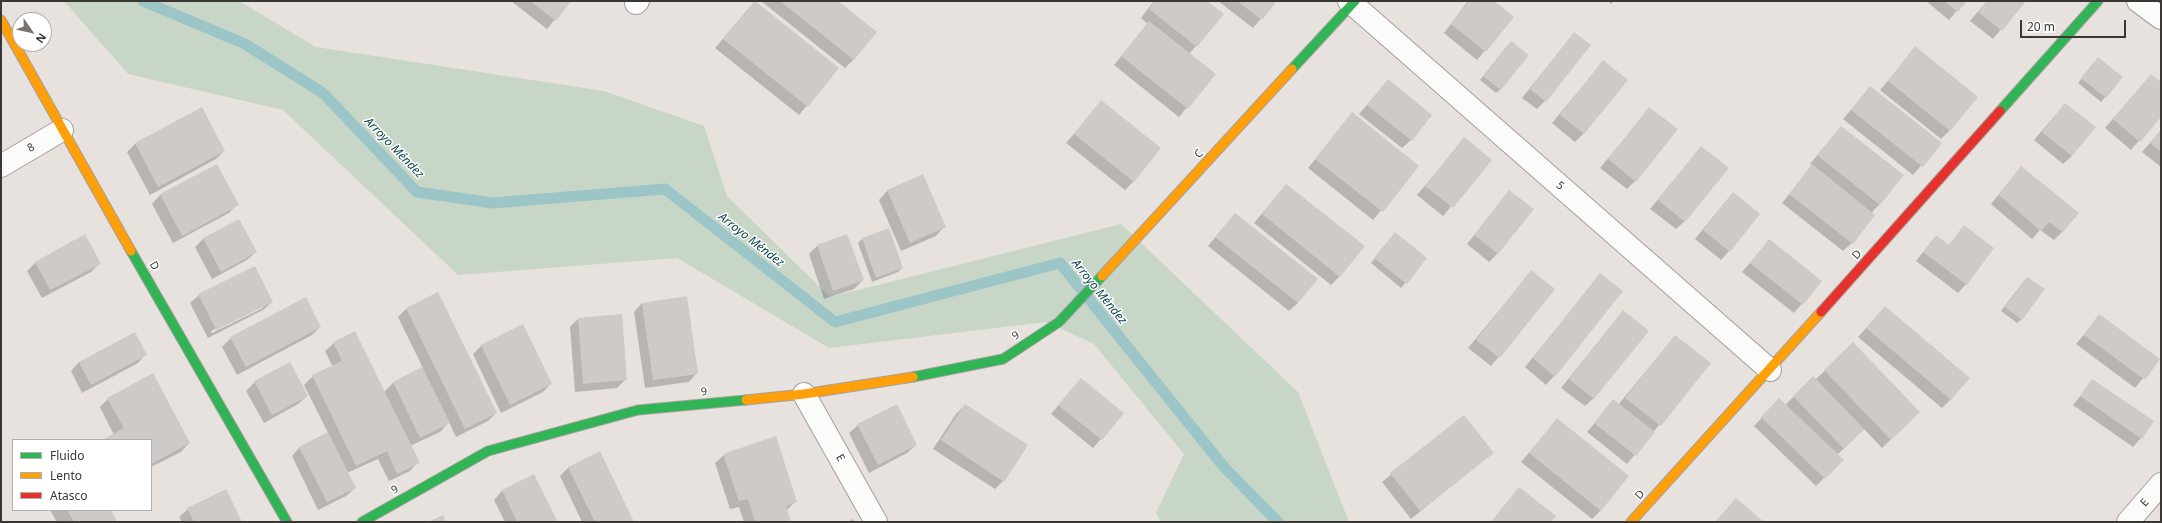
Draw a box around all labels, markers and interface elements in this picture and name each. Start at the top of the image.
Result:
north arrow [12,12,52,52]
scale bar [2022,12,2128,38]
text: 20 m [2027,18,2055,35]
text: N [33,31,50,46]
water label: Arroyo Méndez [361,114,427,182]
street label: 8 [25,141,37,155]
street label: C [1192,147,1206,161]
street label: 5 [1553,179,1567,193]
water label: Arroyo Méndez [715,210,787,270]
street label: D [1849,248,1865,262]
water label: Arroyo Méndez [1068,257,1130,327]
street label: D [146,259,162,273]
street label: 9 [1010,329,1022,343]
street label: 9 [700,385,708,399]
legend [12,439,152,511]
text: Fluido [50,447,84,464]
street label: E [833,452,847,464]
text: Lento [50,467,82,484]
street label: 9 [389,483,401,497]
text: Atasco [50,487,88,504]
street label: D [1632,488,1648,502]
street label: E [2138,496,2152,510]

